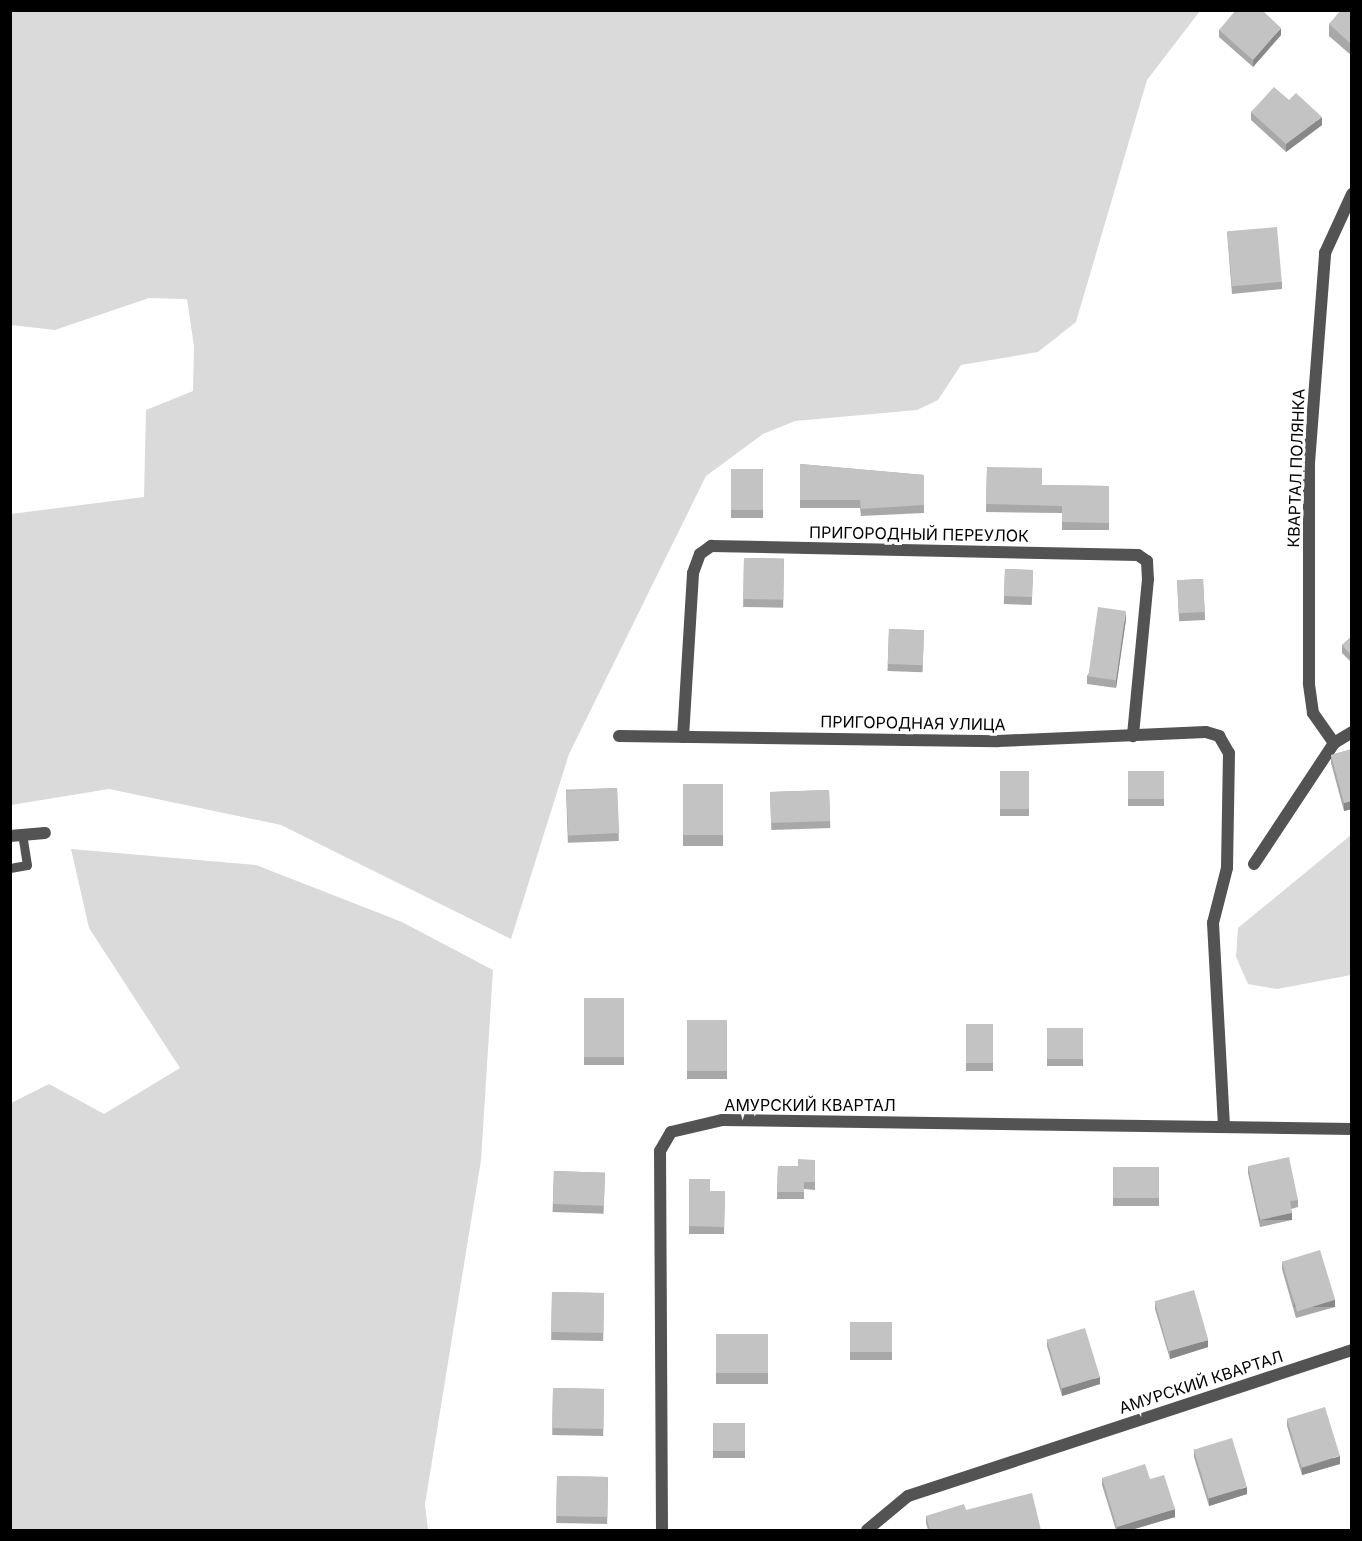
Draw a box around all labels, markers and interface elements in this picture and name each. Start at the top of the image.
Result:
street label: КВАРТАЛ ПОЛЯНКА [1284,388,1308,548]
street label: ПРИГОРОДНЫЙ ПЕРЕУЛОК [809,522,1029,546]
street label: ПРИГОРОДНАЯ УЛИЦА [820,712,1006,734]
street label: АМУРСКИЙ КВАРТАЛ [724,1095,896,1115]
street label: АМУРСКИЙ КВАРТАЛ [1117,1346,1285,1418]

